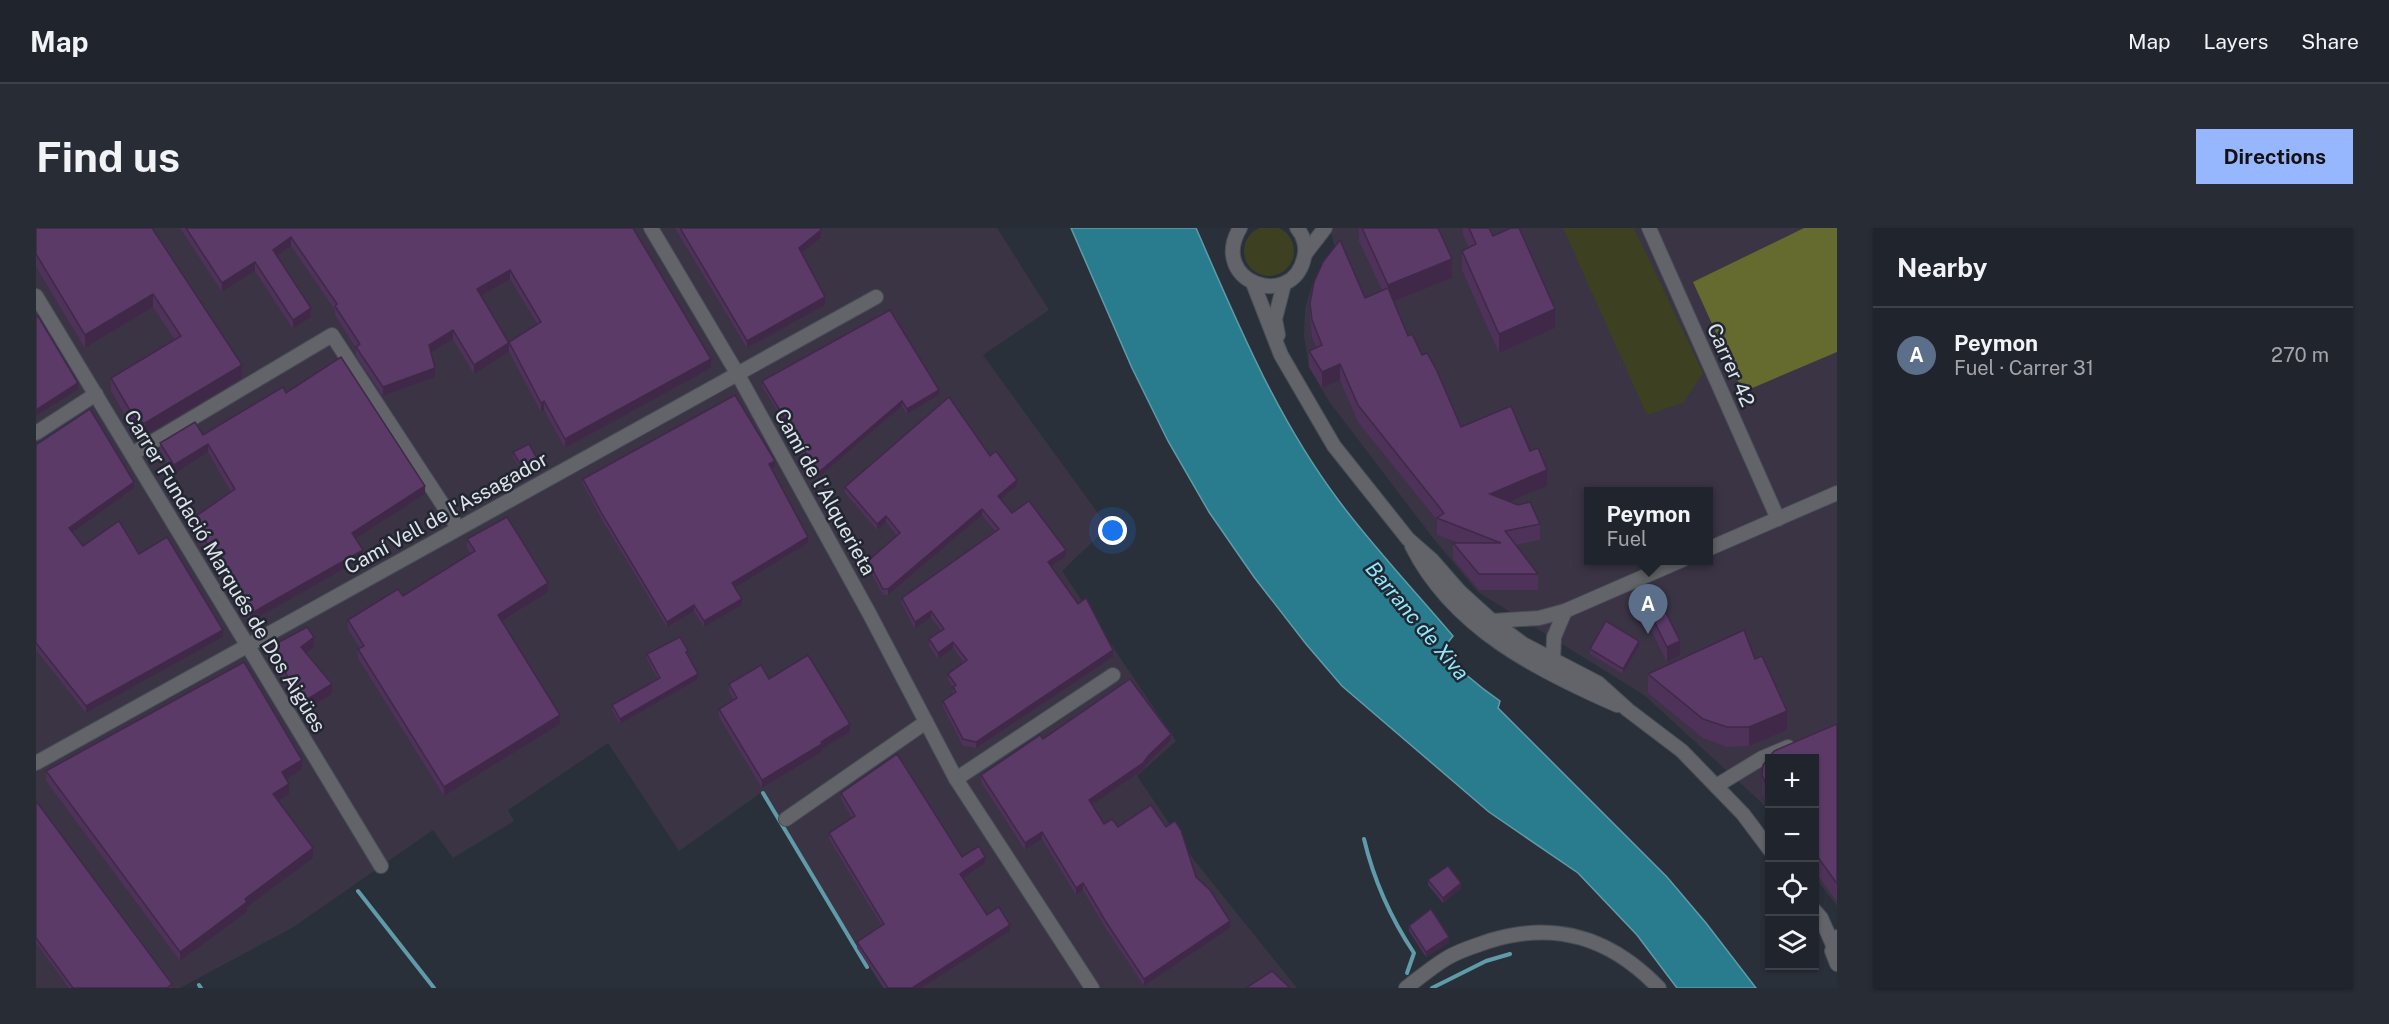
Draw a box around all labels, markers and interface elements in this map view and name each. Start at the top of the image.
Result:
text: Map [30,25,89,58]
text: Map [2128,29,2171,54]
text: Layers [2204,29,2268,54]
text: Share [2301,29,2359,54]
button: Directions [2196,129,2353,184]
text: Find us [36,132,180,181]
text: Nearby [1897,252,1987,283]
street label: Carrer 42 [1702,320,1760,410]
text: Peymon [1954,330,2038,356]
text: A [1909,343,1924,367]
text: 270 m [2271,343,2329,367]
text: Fuel · Carrer 31 [1954,356,2094,380]
street label: Carrer Fundació Marqués de Dos Aigües [119,405,331,737]
street label: Camí de l'Alquerieta [769,405,881,579]
street label: Camí Vell de l'Assagador [340,447,552,579]
popup [1584,487,1713,565]
text: Peymon [1606,501,1691,527]
your location [1098,516,1127,545]
text: Fuel [1606,527,1647,551]
water label: Barranc de Xiva [1360,556,1474,685]
pin: A [1628,584,1668,634]
map controls [1765,754,1819,970]
button: + [1765,754,1819,808]
button: − [1765,808,1819,862]
button: locate [1765,862,1819,916]
button: layers [1765,916,1819,970]

